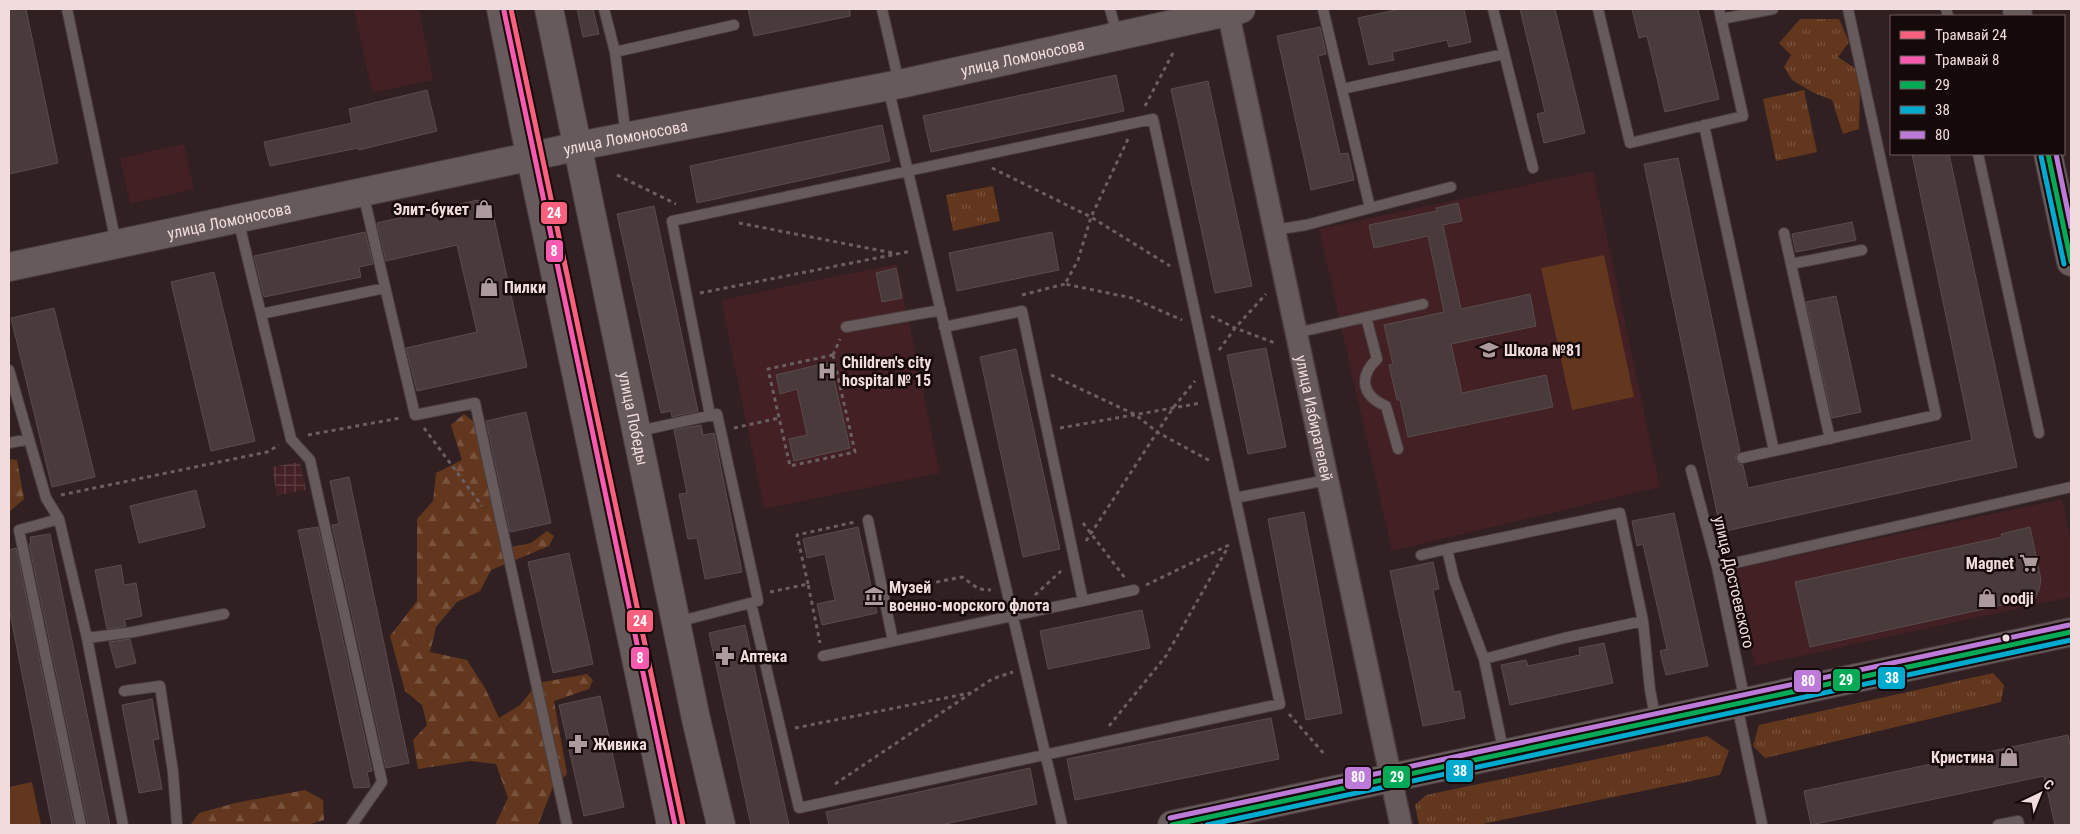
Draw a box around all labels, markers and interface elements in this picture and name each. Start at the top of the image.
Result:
legend [1890,15,2065,155]
text: Трамвай 24 [1935,26,2007,44]
street label: улица Ломоносова [959,34,1086,80]
text: Трамвай 8 [1935,51,2000,69]
text: 29 [1935,76,1950,94]
text: 38 [1935,101,1950,119]
street label: улица Ломоносова [562,116,689,159]
text: 80 [1935,126,1950,144]
street label: улица Ломоносова [166,198,293,243]
shop icon: Элит-букет [473,198,495,220]
place label: Элит-букет [393,200,469,219]
line badge: 24 [540,201,568,225]
text: 24 [547,205,561,221]
line badge: 8 [545,239,564,263]
text: 8 [550,243,558,259]
shop icon: Пилки [478,276,500,298]
place label: Пилки [504,278,546,297]
school or university icon: Школа №81 [1478,339,1500,361]
place label: Школа №81 [1504,341,1582,360]
place label: Children's city hospital № 15 [842,353,931,390]
street label: улица Избирателей [1292,353,1337,483]
hospital icon: Children's city hospital № 15 [816,360,838,382]
street label: улица Победы [615,370,653,467]
street label: улица Достоевского [1710,514,1758,650]
supermarket icon: Magnet [2018,552,2040,574]
place label: Magnet [1966,554,2014,573]
place label: Музей военно-морского флота [889,578,1050,615]
museum icon: Музей военно-морского флота [863,585,885,607]
shop icon: oodji [1976,587,1998,609]
place label: oodji [2002,589,2034,608]
line badge: 24 [626,609,654,633]
text: 24 [633,613,647,629]
unlabelled marker [2001,633,2011,643]
pharmacy icon: Аптека [714,645,736,667]
line badge: 8 [630,646,650,670]
place label: Аптека [740,647,788,666]
text: 8 [636,650,644,666]
line badge: 38 [1877,666,1906,690]
line badge: 29 [1832,668,1861,692]
line badge: 80 [1793,669,1822,693]
text: 38 [1885,670,1899,686]
text: 29 [1839,672,1853,688]
text: 80 [1801,673,1815,689]
pharmacy icon: Живика [567,733,589,755]
place label: Живика [593,735,647,754]
shop icon: Кристина [1998,746,2020,768]
place label: Кристина [1931,748,1994,767]
line badge: 38 [1445,759,1474,783]
text: 38 [1453,763,1467,779]
line badge: 29 [1382,765,1411,789]
line badge: 80 [1344,766,1372,790]
text: 80 [1351,769,1365,785]
text: 29 [1390,769,1404,785]
north arrow [2015,769,2065,819]
text: С [2040,776,2057,793]

